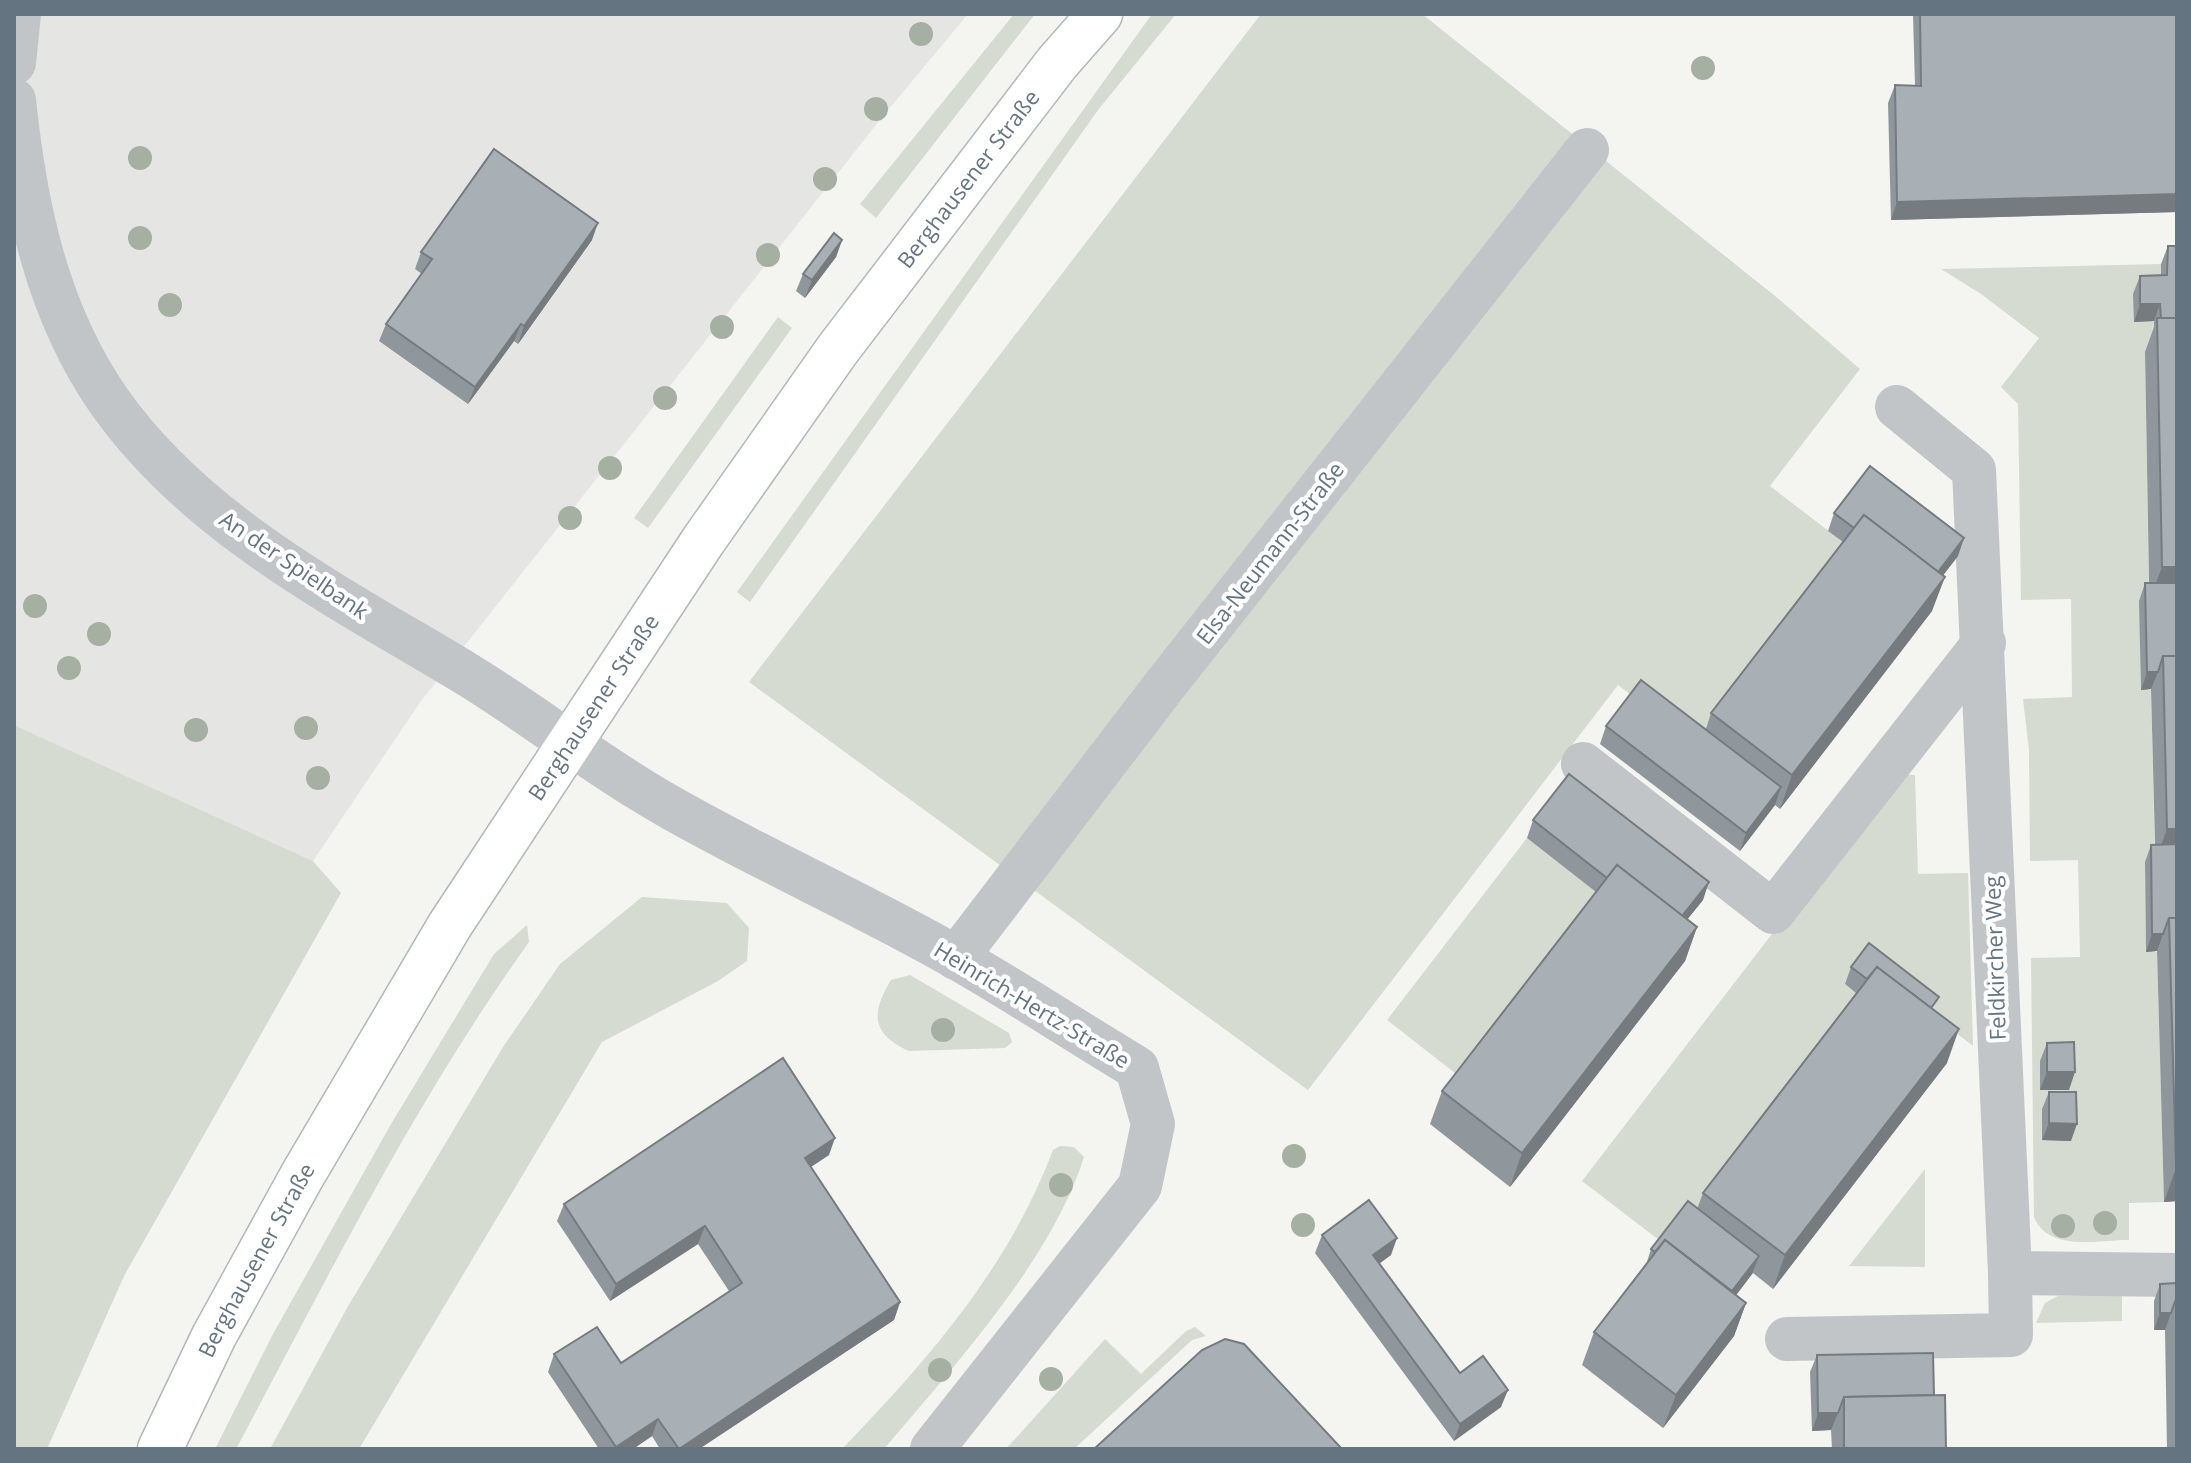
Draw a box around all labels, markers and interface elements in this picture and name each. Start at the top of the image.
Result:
street label: Berghausener Straße [889,83,1045,274]
street label: Elsa-Neumann-Straße [1188,455,1350,650]
street label: An der Spielbank [214,503,375,625]
street label: Berghausener Straße [520,608,665,806]
street label: Feldkircher Weg [1976,875,2012,1041]
street label: Heinrich-Hertz-Straße [929,934,1136,1074]
street label: Berghausener Straße [190,1157,321,1362]

